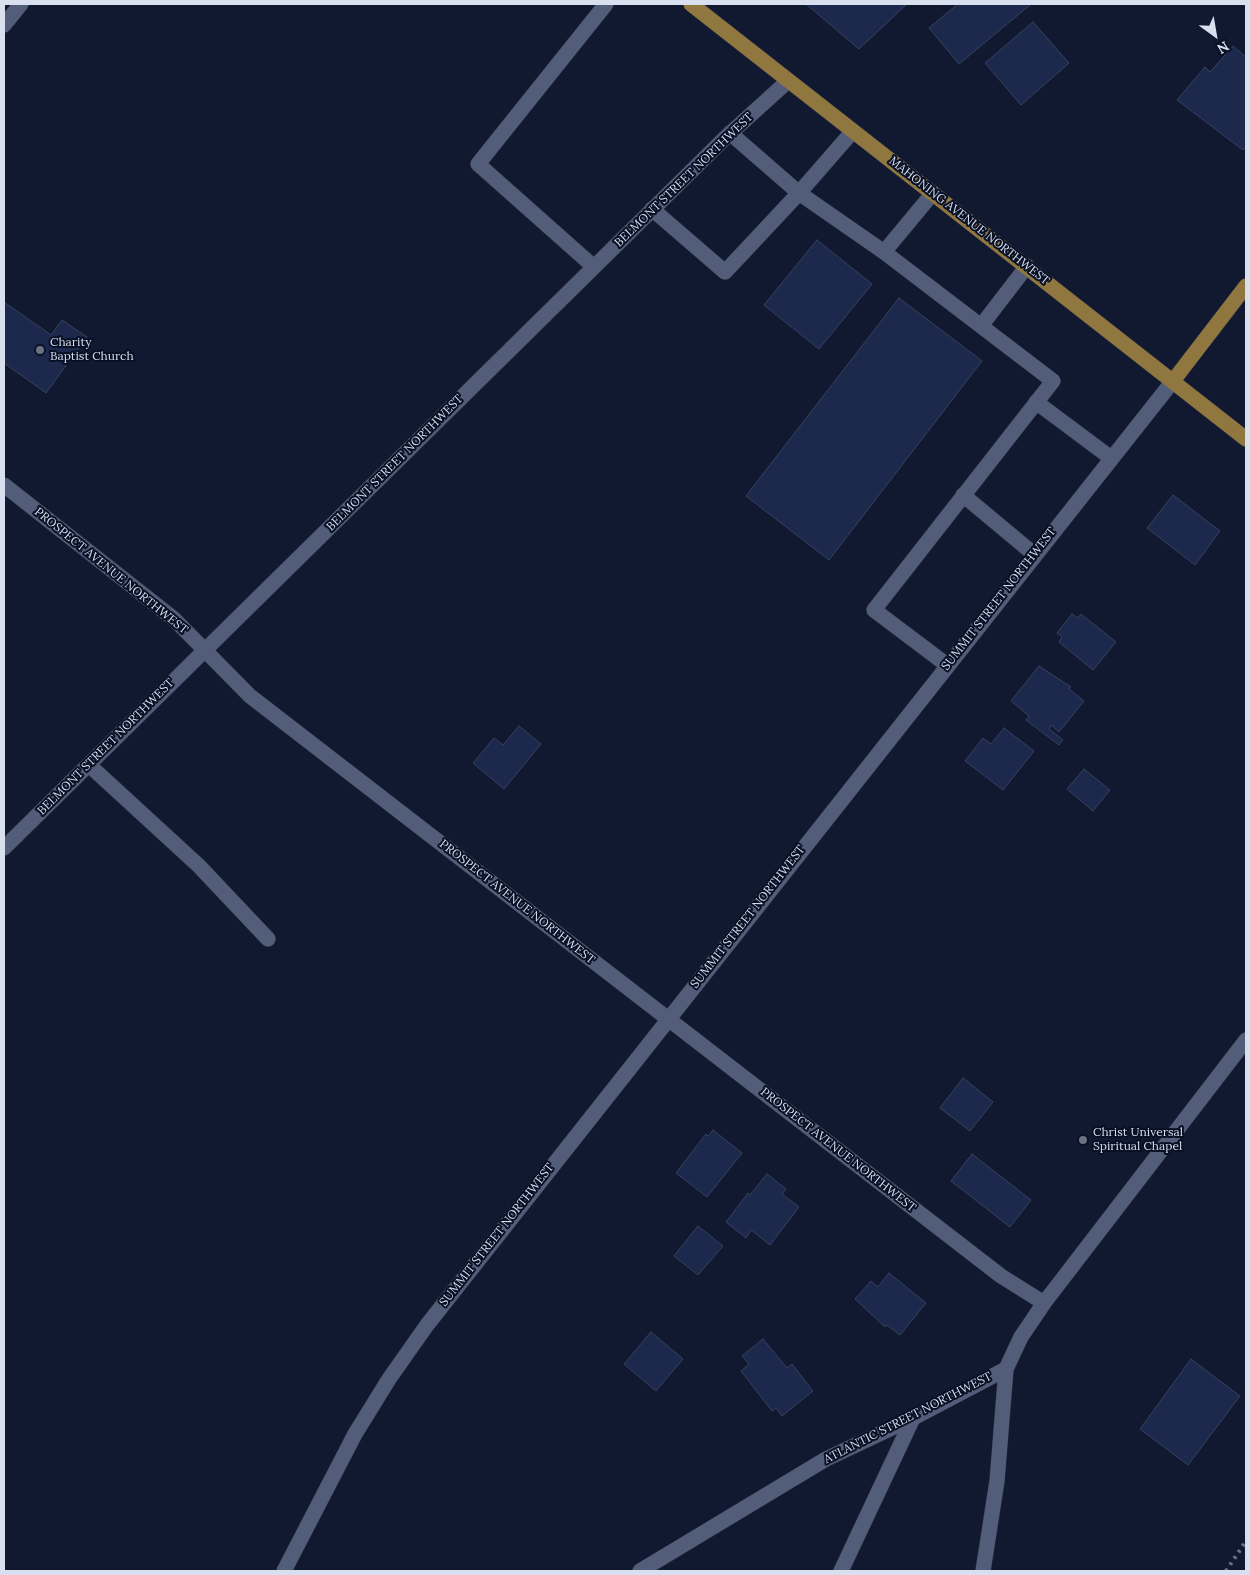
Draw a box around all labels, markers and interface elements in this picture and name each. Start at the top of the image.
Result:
north arrow [1190,10,1240,60]
text: N [1214,37,1232,58]
street label: BELMONT STREET NORTHWEST [612,110,756,250]
street label: MAHONING AVENUE NORTHWEST [886,154,1052,288]
place label: Charity Baptist Church [50,336,134,364]
marker: Charity Baptist Church [34,344,46,356]
street label: BELMONT STREET NORTHWEST [324,392,466,534]
street label: PROSPECT AVENUE NORTHWEST [31,505,191,637]
street label: SUMMIT STREET NORTHWEST [939,525,1059,673]
street label: BELMONT STREET NORTHWEST [35,676,177,818]
street label: PROSPECT AVENUE NORTHWEST [436,837,598,967]
street label: SUMMIT STREET NORTHWEST [688,843,808,991]
street label: PROSPECT AVENUE NORTHWEST [757,1085,919,1215]
place label: Christ Universal Spiritual Chapel [1093,1126,1183,1154]
marker: Christ Universal Spiritual Chapel [1077,1134,1089,1146]
street label: SUMMIT STREET NORTHWEST [437,1161,557,1309]
street label: ATLANTIC STREET NORTHWEST [822,1369,994,1467]

